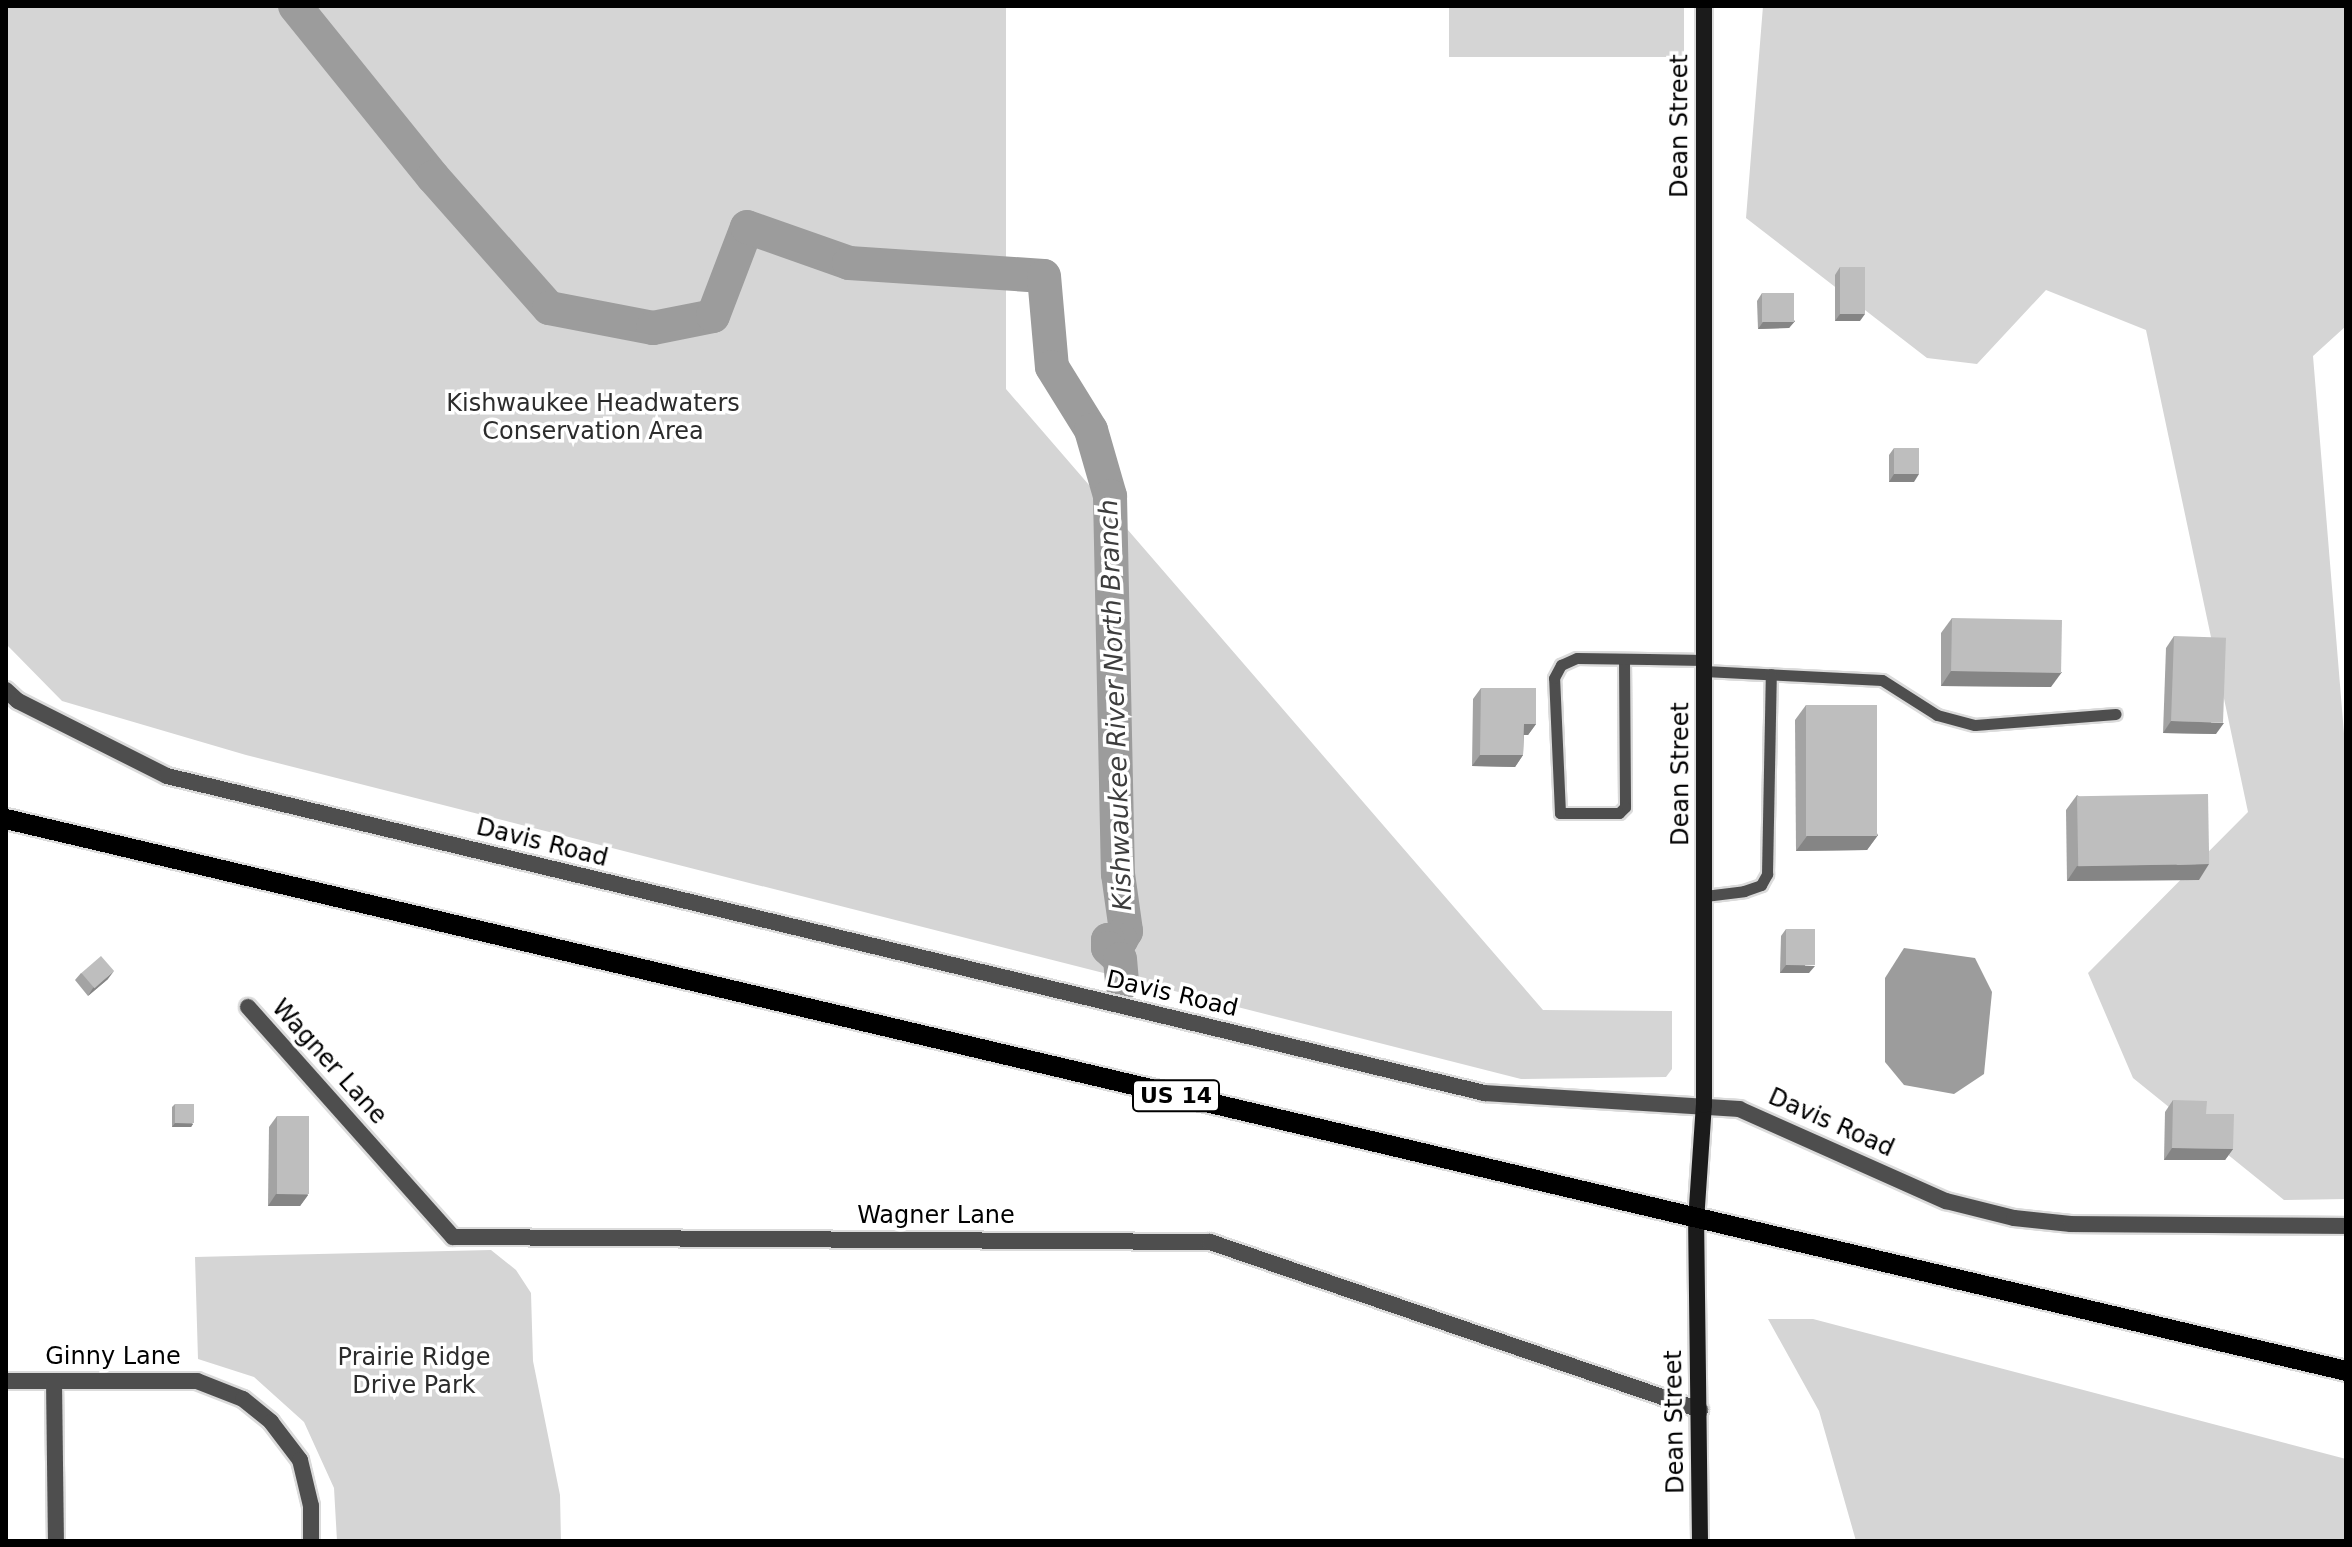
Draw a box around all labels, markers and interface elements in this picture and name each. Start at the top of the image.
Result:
street label: Dean Street [1666,54,1694,198]
park label: Kishwaukee Headwaters Conservation Area [446,390,740,446]
water label: Kishwaukee River North Branch [1093,499,1139,911]
street label: Dean Street [1667,702,1695,846]
street label: Davis Road [473,813,611,873]
street label: Davis Road [1103,965,1241,1023]
street label: Wagner Lane [266,994,392,1130]
road number: US 14 [1132,1078,1220,1114]
street label: Davis Road [1764,1083,1898,1163]
street label: Wagner Lane [857,1202,1015,1230]
street label: Ginny Lane [45,1343,181,1371]
park label: Prairie Ridge Drive Park [338,1344,490,1400]
street label: Dean Street [1659,1350,1691,1494]

